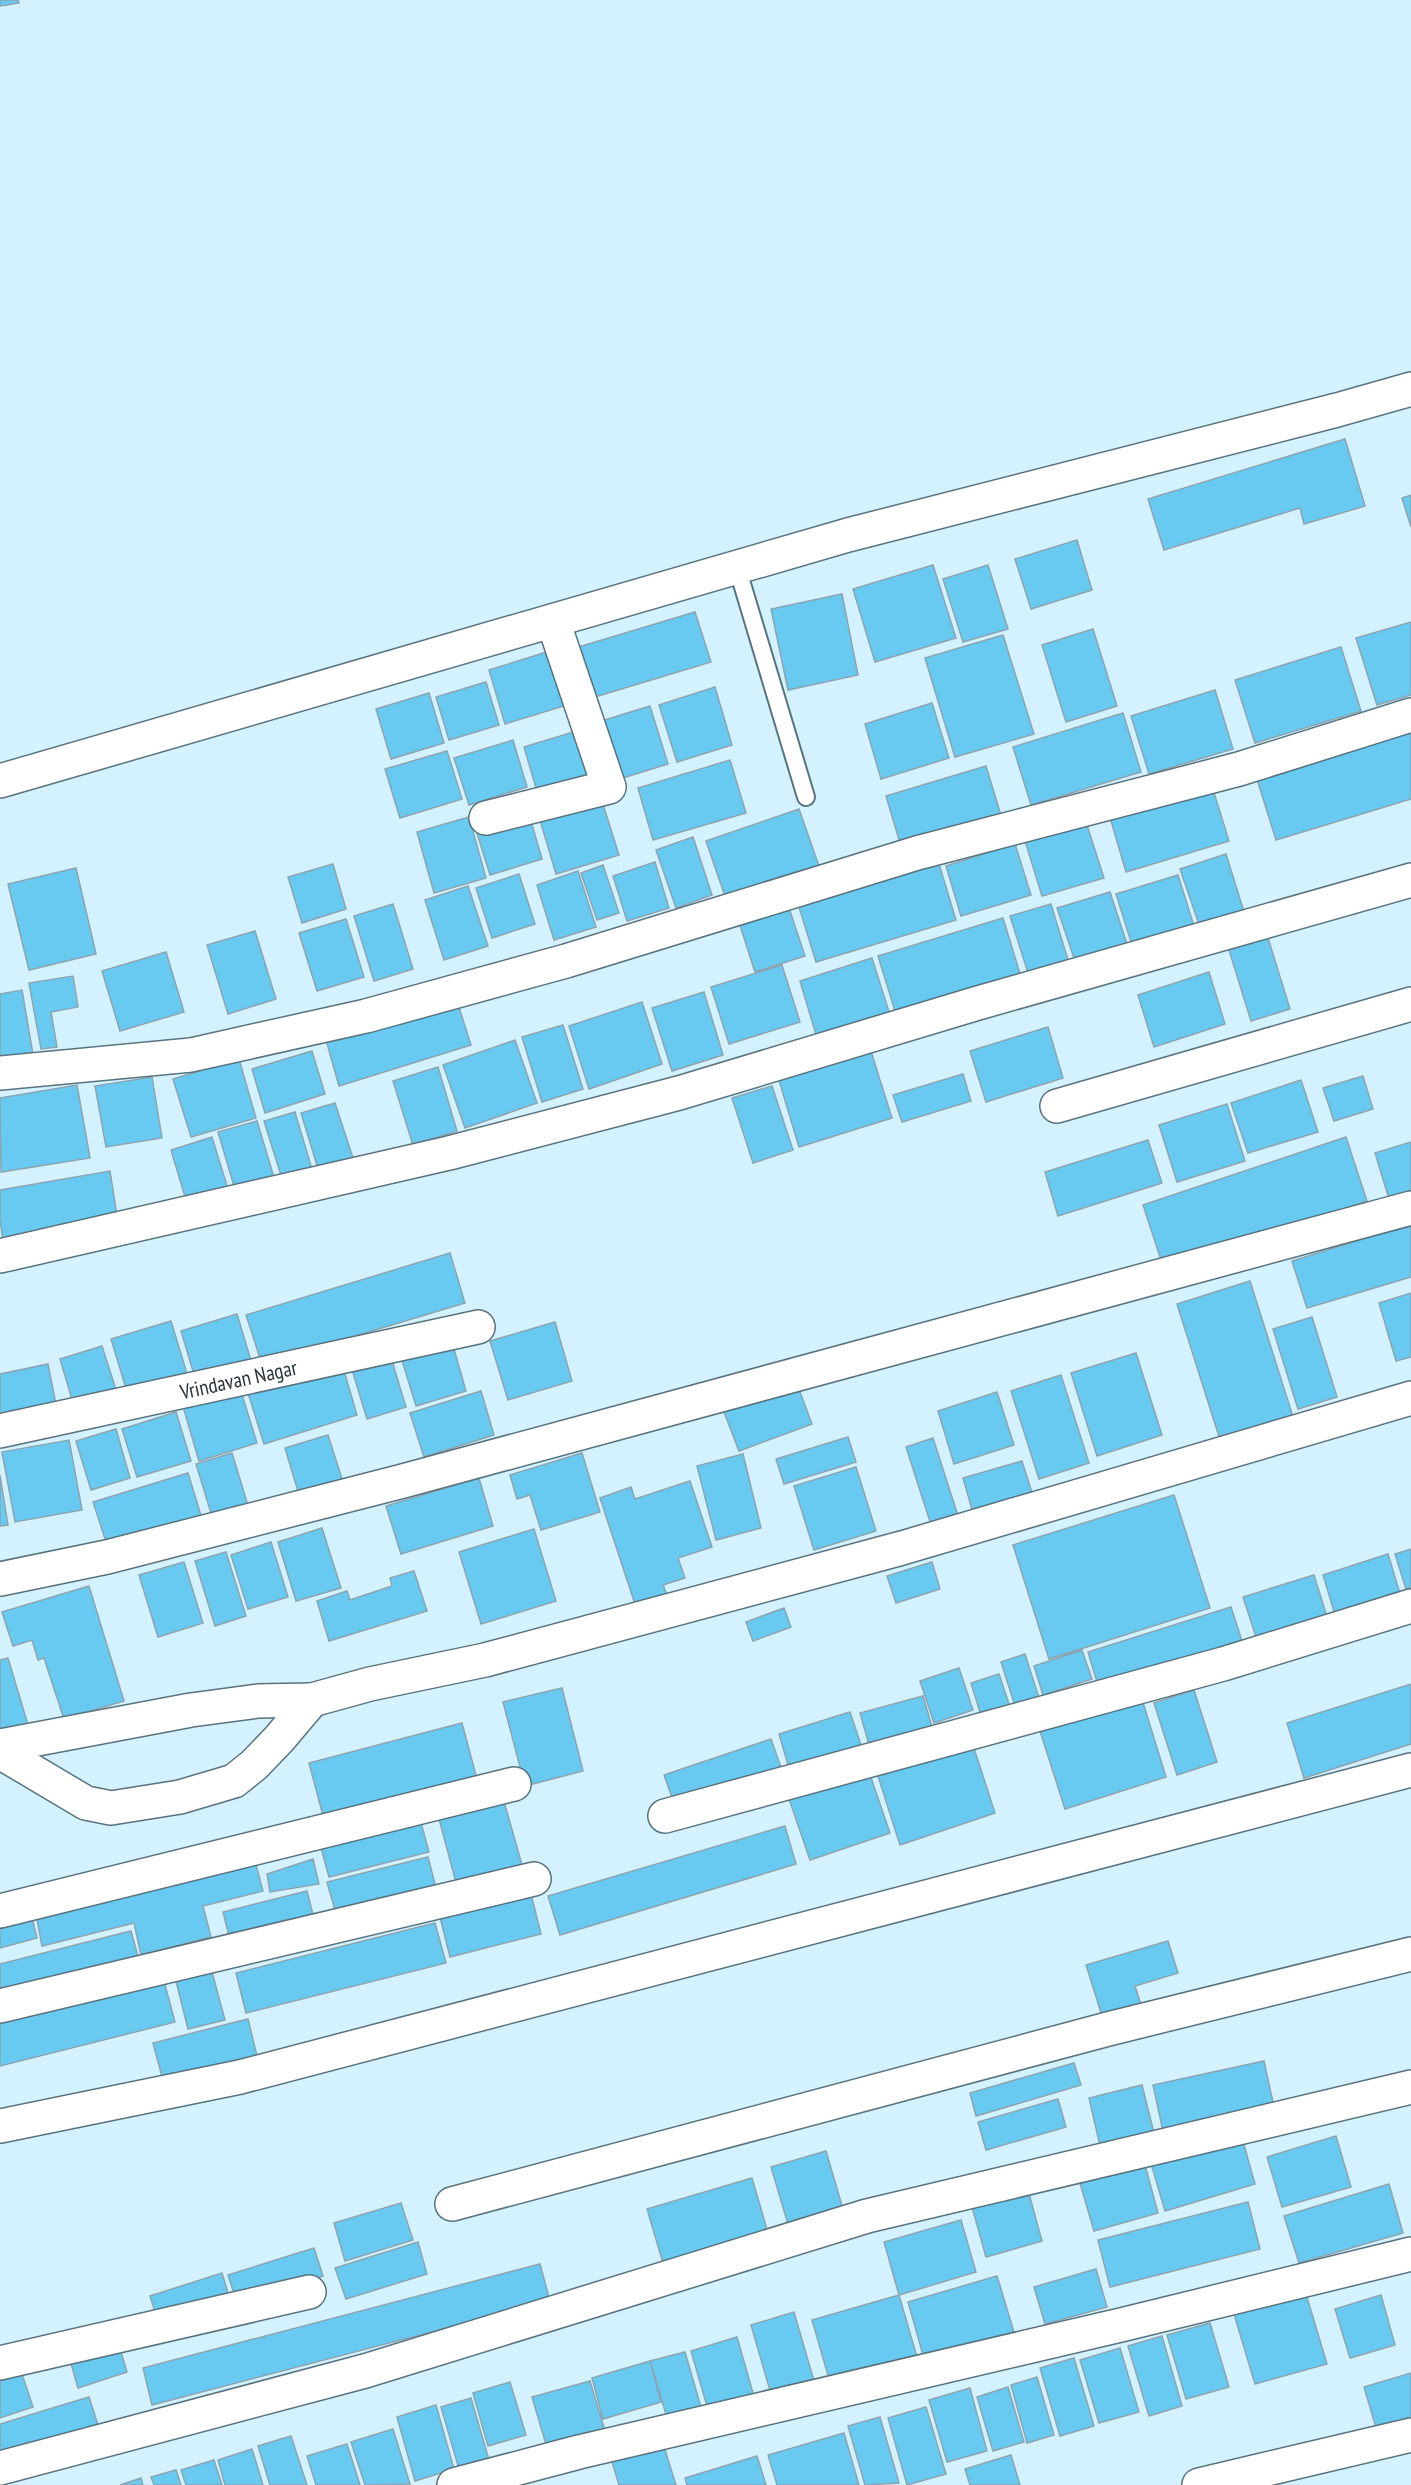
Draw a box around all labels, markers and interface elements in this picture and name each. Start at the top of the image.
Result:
street label: Vrindavan Nagar [176,1353,300,1405]

